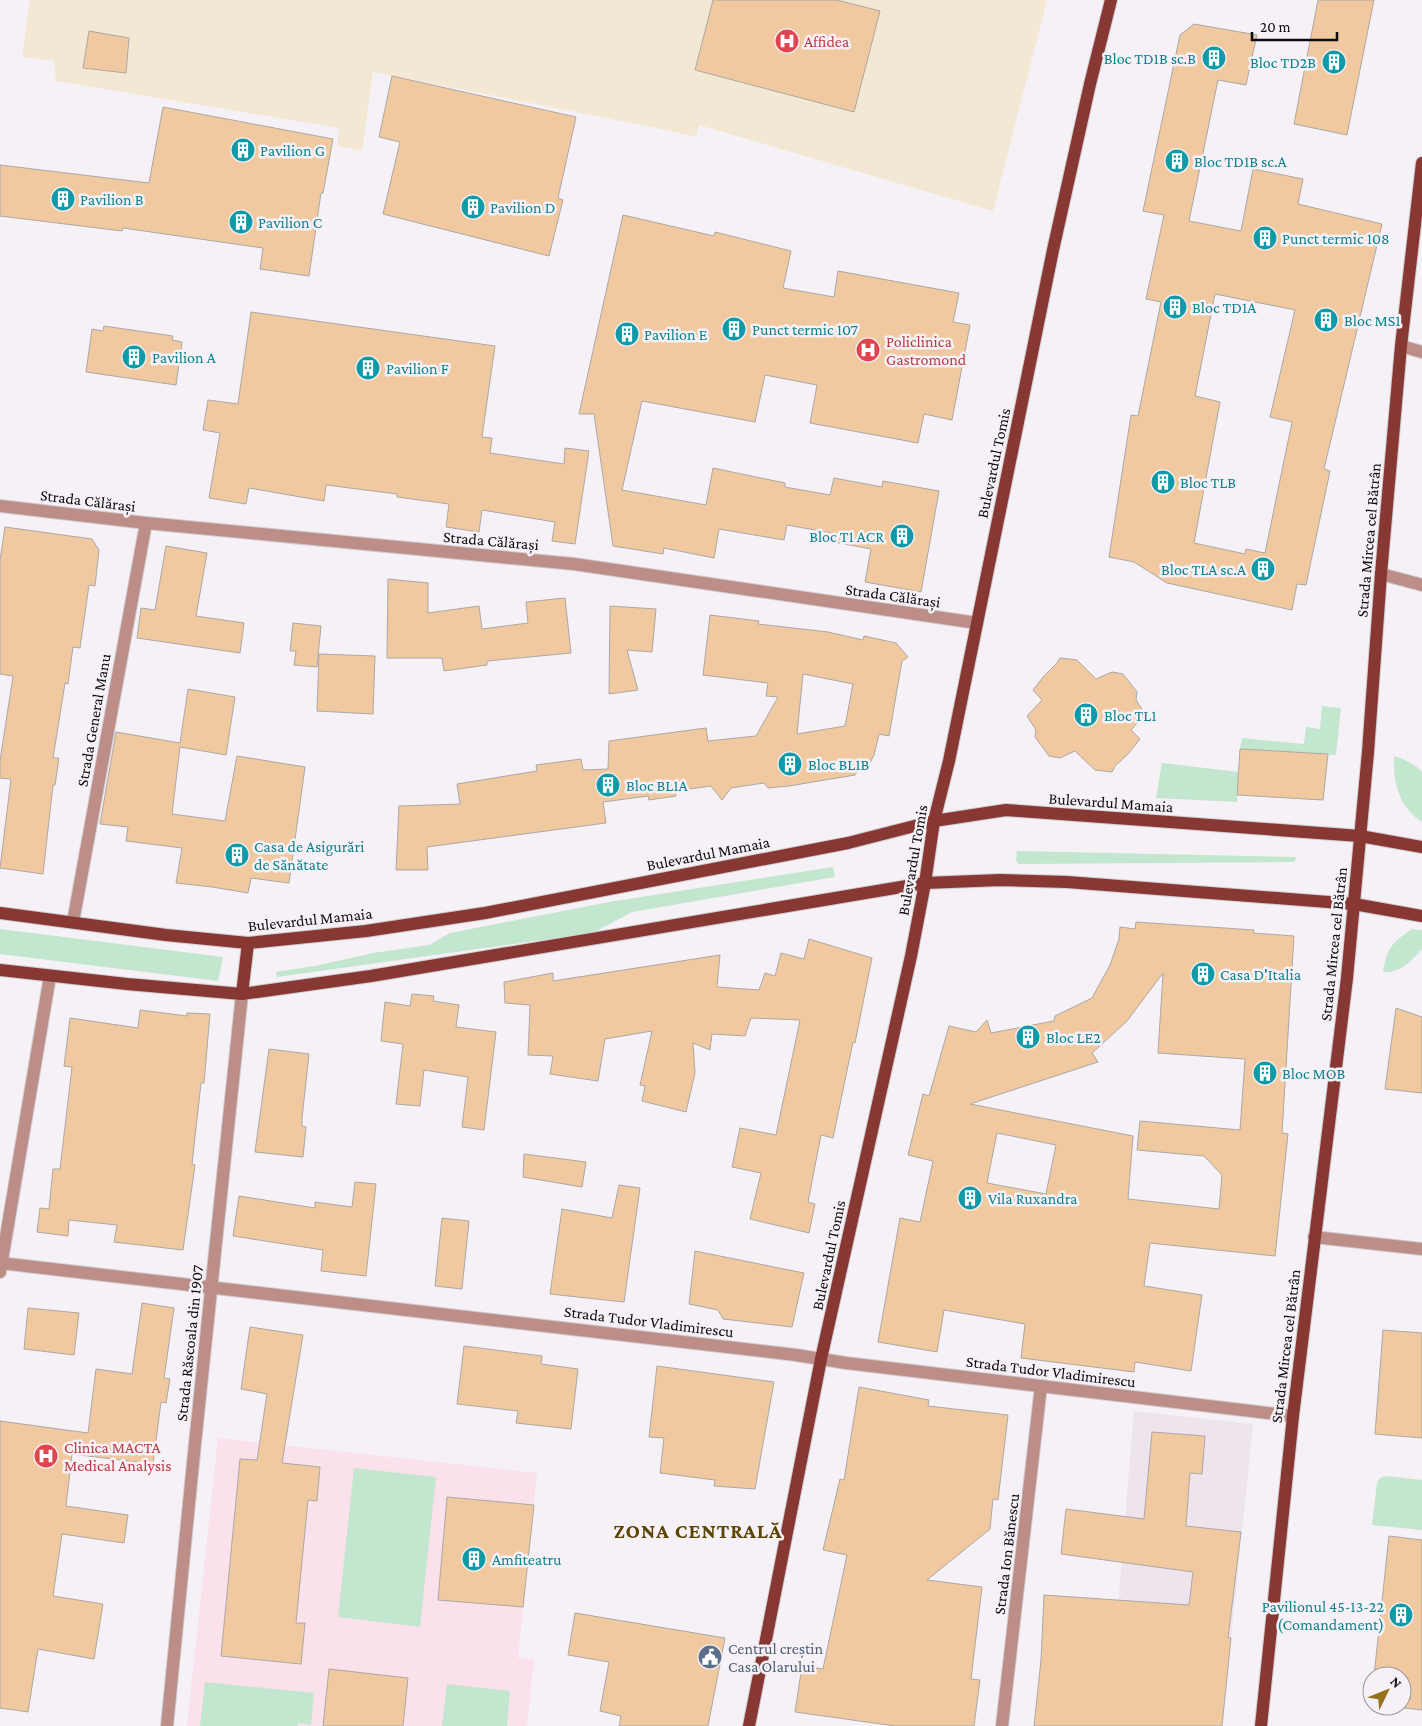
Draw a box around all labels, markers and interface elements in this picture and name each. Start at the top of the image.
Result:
scale bar [1252,10,1337,42]
text: 20 m [1260,19,1291,35]
hospital icon: Affidea [774,28,800,54]
place label: Affidea [804,33,850,50]
building icon: Bloc TD1B sc.B [1201,45,1227,71]
building icon: Bloc TD2B [1321,49,1347,75]
place label: Bloc TD1B sc.B [1104,50,1196,67]
place label: Bloc TD2B [1250,54,1316,71]
building icon: Pavilion G [230,137,256,163]
place label: Pavilion G [260,142,325,159]
building icon: Bloc TD1B sc.A [1164,148,1190,174]
place label: Bloc TD1B sc.A [1194,153,1288,170]
building icon: Pavilion B [50,186,76,212]
place label: Pavilion B [80,191,144,208]
building icon: Pavilion D [460,194,486,220]
place label: Pavilion D [490,199,555,216]
building icon: Pavilion C [228,209,254,235]
place label: Pavilion C [258,214,322,231]
building icon: Punct termic 108 [1252,225,1278,251]
place label: Punct termic 108 [1282,230,1390,247]
building icon: Bloc TD1A [1162,294,1188,320]
place label: Bloc TD1A [1192,299,1257,316]
building icon: Bloc MS1 [1313,307,1339,333]
place label: Bloc MS1 [1344,312,1401,329]
building icon: Punct termic 107 [721,316,747,342]
building icon: Pavilion E [614,321,640,347]
place label: Punct termic 107 [752,321,859,338]
place label: Pavilion E [644,326,708,343]
place label: Policlinica Gastromond [886,333,967,368]
hospital icon: Policlinica Gastromond [855,337,881,363]
building icon: Pavilion A [121,344,147,370]
place label: Pavilion A [152,349,217,366]
building icon: Pavilion F [355,355,381,381]
place label: Pavilion F [386,360,449,377]
street label: Bulevardul Tomis [974,407,1013,520]
street label: Strada Mircea cel Bătrân [1353,462,1384,618]
building icon: Bloc TLB [1150,469,1176,495]
place label: Bloc TLB [1180,474,1236,491]
street label: Strada Călărași [39,486,137,517]
building icon: Bloc T1 ACR [889,523,915,549]
street label: Strada Călărași [442,528,540,555]
place label: Bloc T1 ACR [809,528,884,545]
building icon: Bloc TLA sc.A [1250,556,1276,582]
place label: Bloc TLA sc.A [1161,561,1247,578]
street label: Strada Călărași [844,580,942,613]
street label: Strada General Manu [73,652,114,788]
building icon: Bloc TL1 [1073,702,1099,728]
place label: Bloc TL1 [1104,707,1157,724]
building icon: Bloc BL1B [777,751,803,777]
place label: Bloc BL1B [808,756,870,773]
building icon: Bloc BL1A [595,772,621,798]
place label: Bloc BL1A [626,777,689,794]
street label: Bulevardul Mamaia [1048,790,1175,815]
street label: Bulevardul Tomis [894,804,931,917]
street label: Bulevardul Mamaia [645,833,772,874]
place label: Casa de Asigurări de Sănătate [254,838,364,873]
building icon: Casa de Asigurări de Sănătate [224,842,250,868]
street label: Strada Mircea cel Bătrân [1317,866,1350,1022]
street label: Bulevardul Mamaia [247,904,374,934]
building icon: Casa D'Italia [1190,961,1216,987]
place label: Casa D'Italia [1220,966,1302,983]
building icon: Bloc LE2 [1015,1024,1041,1050]
place label: Bloc LE2 [1046,1029,1101,1046]
building icon: Bloc MOB [1252,1060,1278,1086]
place label: Bloc MOB [1282,1065,1346,1082]
building icon: Vila Ruxandra [957,1185,983,1211]
place label: Vila Ruxandra [988,1190,1078,1207]
street label: Bulevardul Tomis [809,1199,848,1312]
street label: Strada Răscoala din 1907 [173,1263,206,1422]
street label: Strada Mircea cel Bătrân [1268,1268,1303,1424]
street label: Strada Tudor Vladimirescu [563,1303,735,1340]
street label: Strada Tudor Vladimirescu [965,1353,1137,1390]
place label: Clinica MACTA Medical Analysis [64,1439,171,1475]
hospital icon: Clinica MACTA Medical Analysis [33,1443,59,1469]
street label: Strada Ion Bănescu [991,1492,1022,1616]
district label: ZONA CENTRALĂ [613,1519,783,1543]
building icon: Amfiteatru [461,1546,487,1572]
place label: Amfiteatru [492,1551,562,1568]
place label: Pavilionul 45-13-22 (Comandament) [1262,1598,1384,1634]
building icon: Pavilionul 45-13-22 (Comandament) [1388,1602,1414,1628]
place label: Centrul creștin Casa Olarului [728,1640,823,1675]
public building icon: Centrul creștin Casa Olarului [697,1644,723,1670]
north arrow [1362,1666,1412,1716]
text: N [1387,1673,1406,1691]

